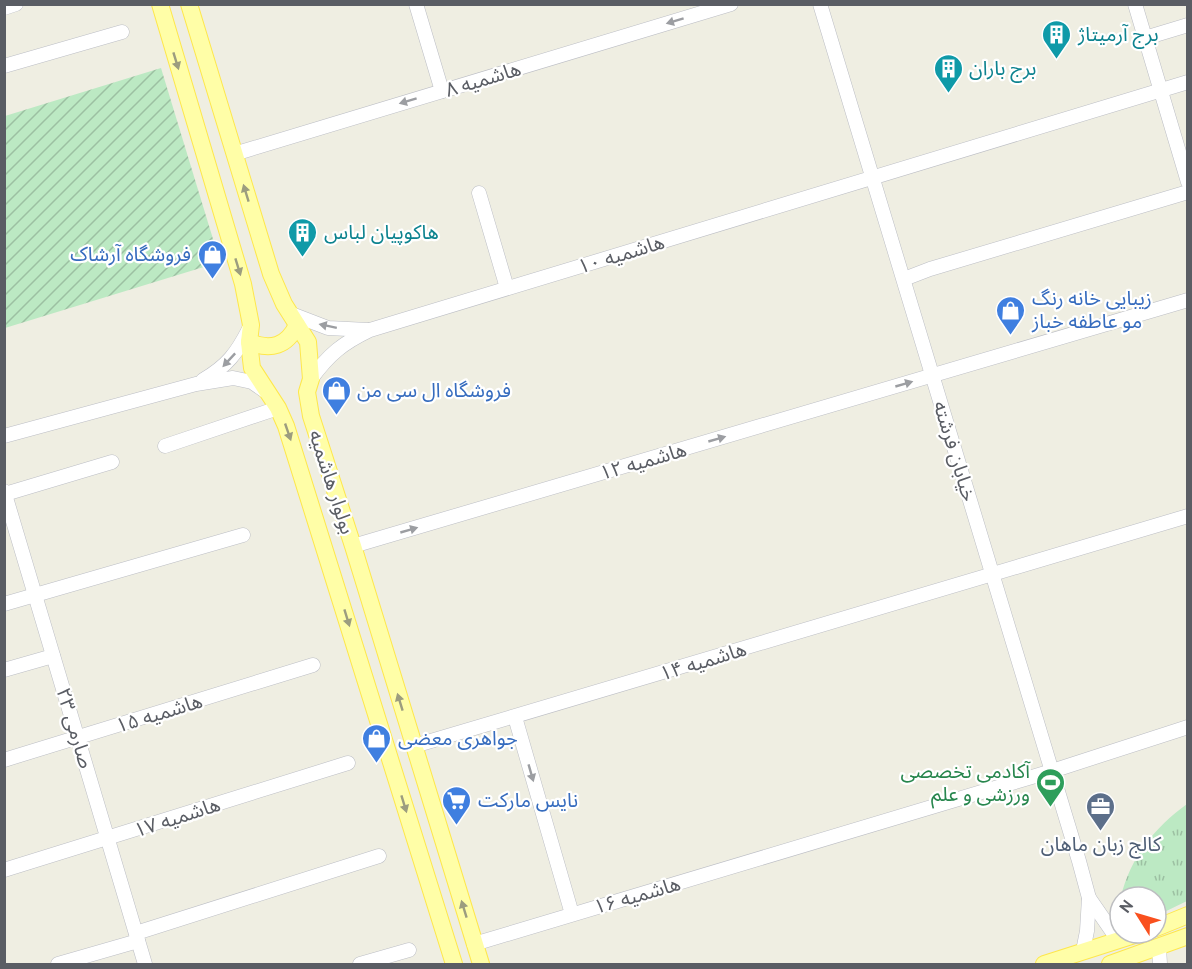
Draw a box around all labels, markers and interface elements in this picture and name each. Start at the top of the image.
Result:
one-way arrow [666,17,684,26]
building icon: برج آرمیتاژ [1041,18,1073,60]
place label: برج آرمیتاژ [1077,23,1159,49]
one-way arrow [172,52,182,70]
building icon: برج باران [932,52,964,94]
street label: هاشمیه ۸ [443,57,525,105]
place label: برج باران [969,57,1036,83]
one-way arrow [399,97,417,106]
one-way arrow [241,184,250,202]
building icon: هاکوپیان لباس [287,216,319,258]
place label: هاکوپیان لباس [324,221,439,247]
street label: هاشمیه ۱۰ [575,230,668,281]
shop icon: فروشگاه آرشاک [196,238,228,280]
place label: فروشگاه آرشاک [70,243,191,269]
one-way arrow [234,259,243,277]
place label: زیبایی خانه رنگ مو عاطفه خباز [1031,287,1152,336]
shop icon: زیبایی خانه رنگ مو عاطفه خباز [995,294,1027,336]
one-way arrow [319,321,338,330]
one-way arrow [223,352,237,366]
shop icon: فروشگاه ال سی من [320,374,352,416]
place label: فروشگاه ال سی من [357,379,511,405]
one-way arrow [895,379,913,388]
street label: خیابان فرشته [925,398,981,505]
one-way arrow [284,423,294,441]
street label: بولوار هاشمیه [301,427,359,538]
one-way arrow [708,434,726,443]
street label: هاشمیه ۱۲ [597,438,690,488]
one-way arrow [400,525,418,534]
one-way arrow [343,609,352,627]
street label: هاشمیه ۱۴ [657,637,750,688]
street label: صارمی ۲۳ [48,685,98,772]
street label: هاشمیه ۱۵ [113,689,206,740]
one-way arrow [395,693,405,711]
shop icon: جواهری معضی [361,722,393,764]
place label: جواهری معضی [398,727,518,753]
place label: آکادمی تخصصی ورزشی و علم [900,760,1031,809]
one-way arrow [527,765,536,783]
sports icon: آکادمی تخصصی ورزشی و علم [1035,766,1067,808]
supermarket icon: نایس مارکت [441,784,473,826]
place label: نایس مارکت [478,789,578,815]
office icon: کالج زبان ماهان [1085,790,1117,832]
street label: هاشمیه ۱۷ [131,793,224,845]
one-way arrow [400,796,409,814]
place label: کالج زبان ماهان [1041,833,1162,859]
street label: هاشمیه ۱۶ [591,872,684,922]
north arrow [1108,885,1168,945]
text: N [1116,897,1139,918]
one-way arrow [459,900,468,918]

